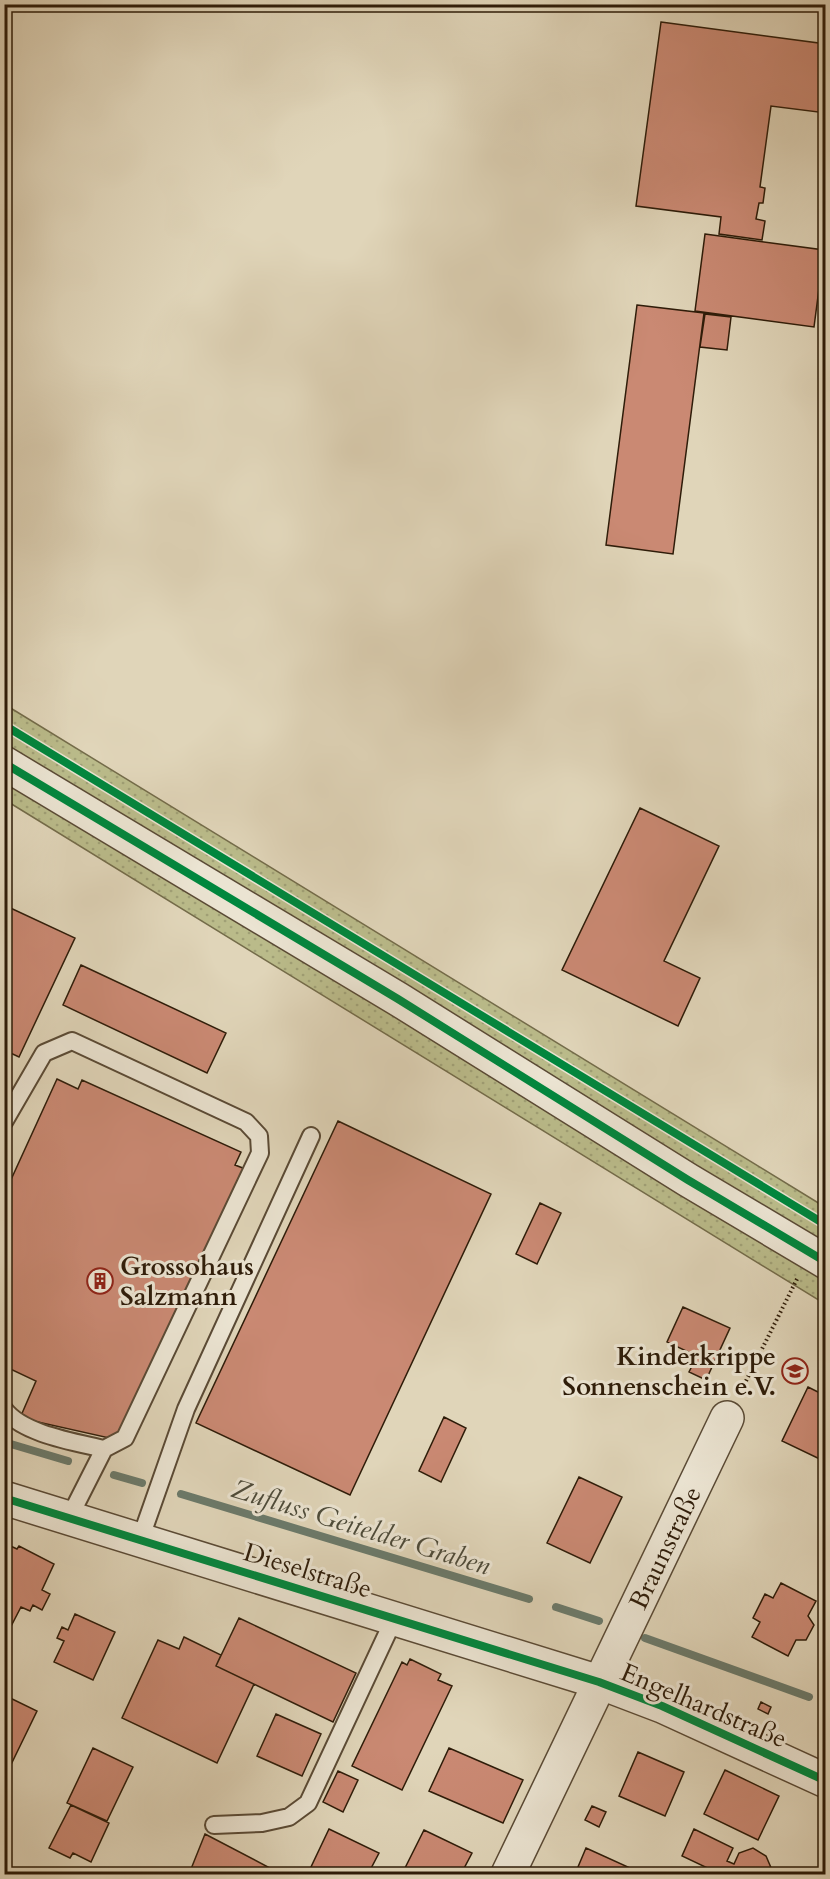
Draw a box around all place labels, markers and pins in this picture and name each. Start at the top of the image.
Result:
place label: Grossohaus Salzmann [120,1249,254,1314]
building icon: Grossohaus Salzmann [85,1266,115,1296]
place label: Kinderkrippe Sonnenschein e.V. [562,1339,776,1404]
school or university icon: Kinderkrippe Sonnenschein e.V. [780,1356,810,1386]

